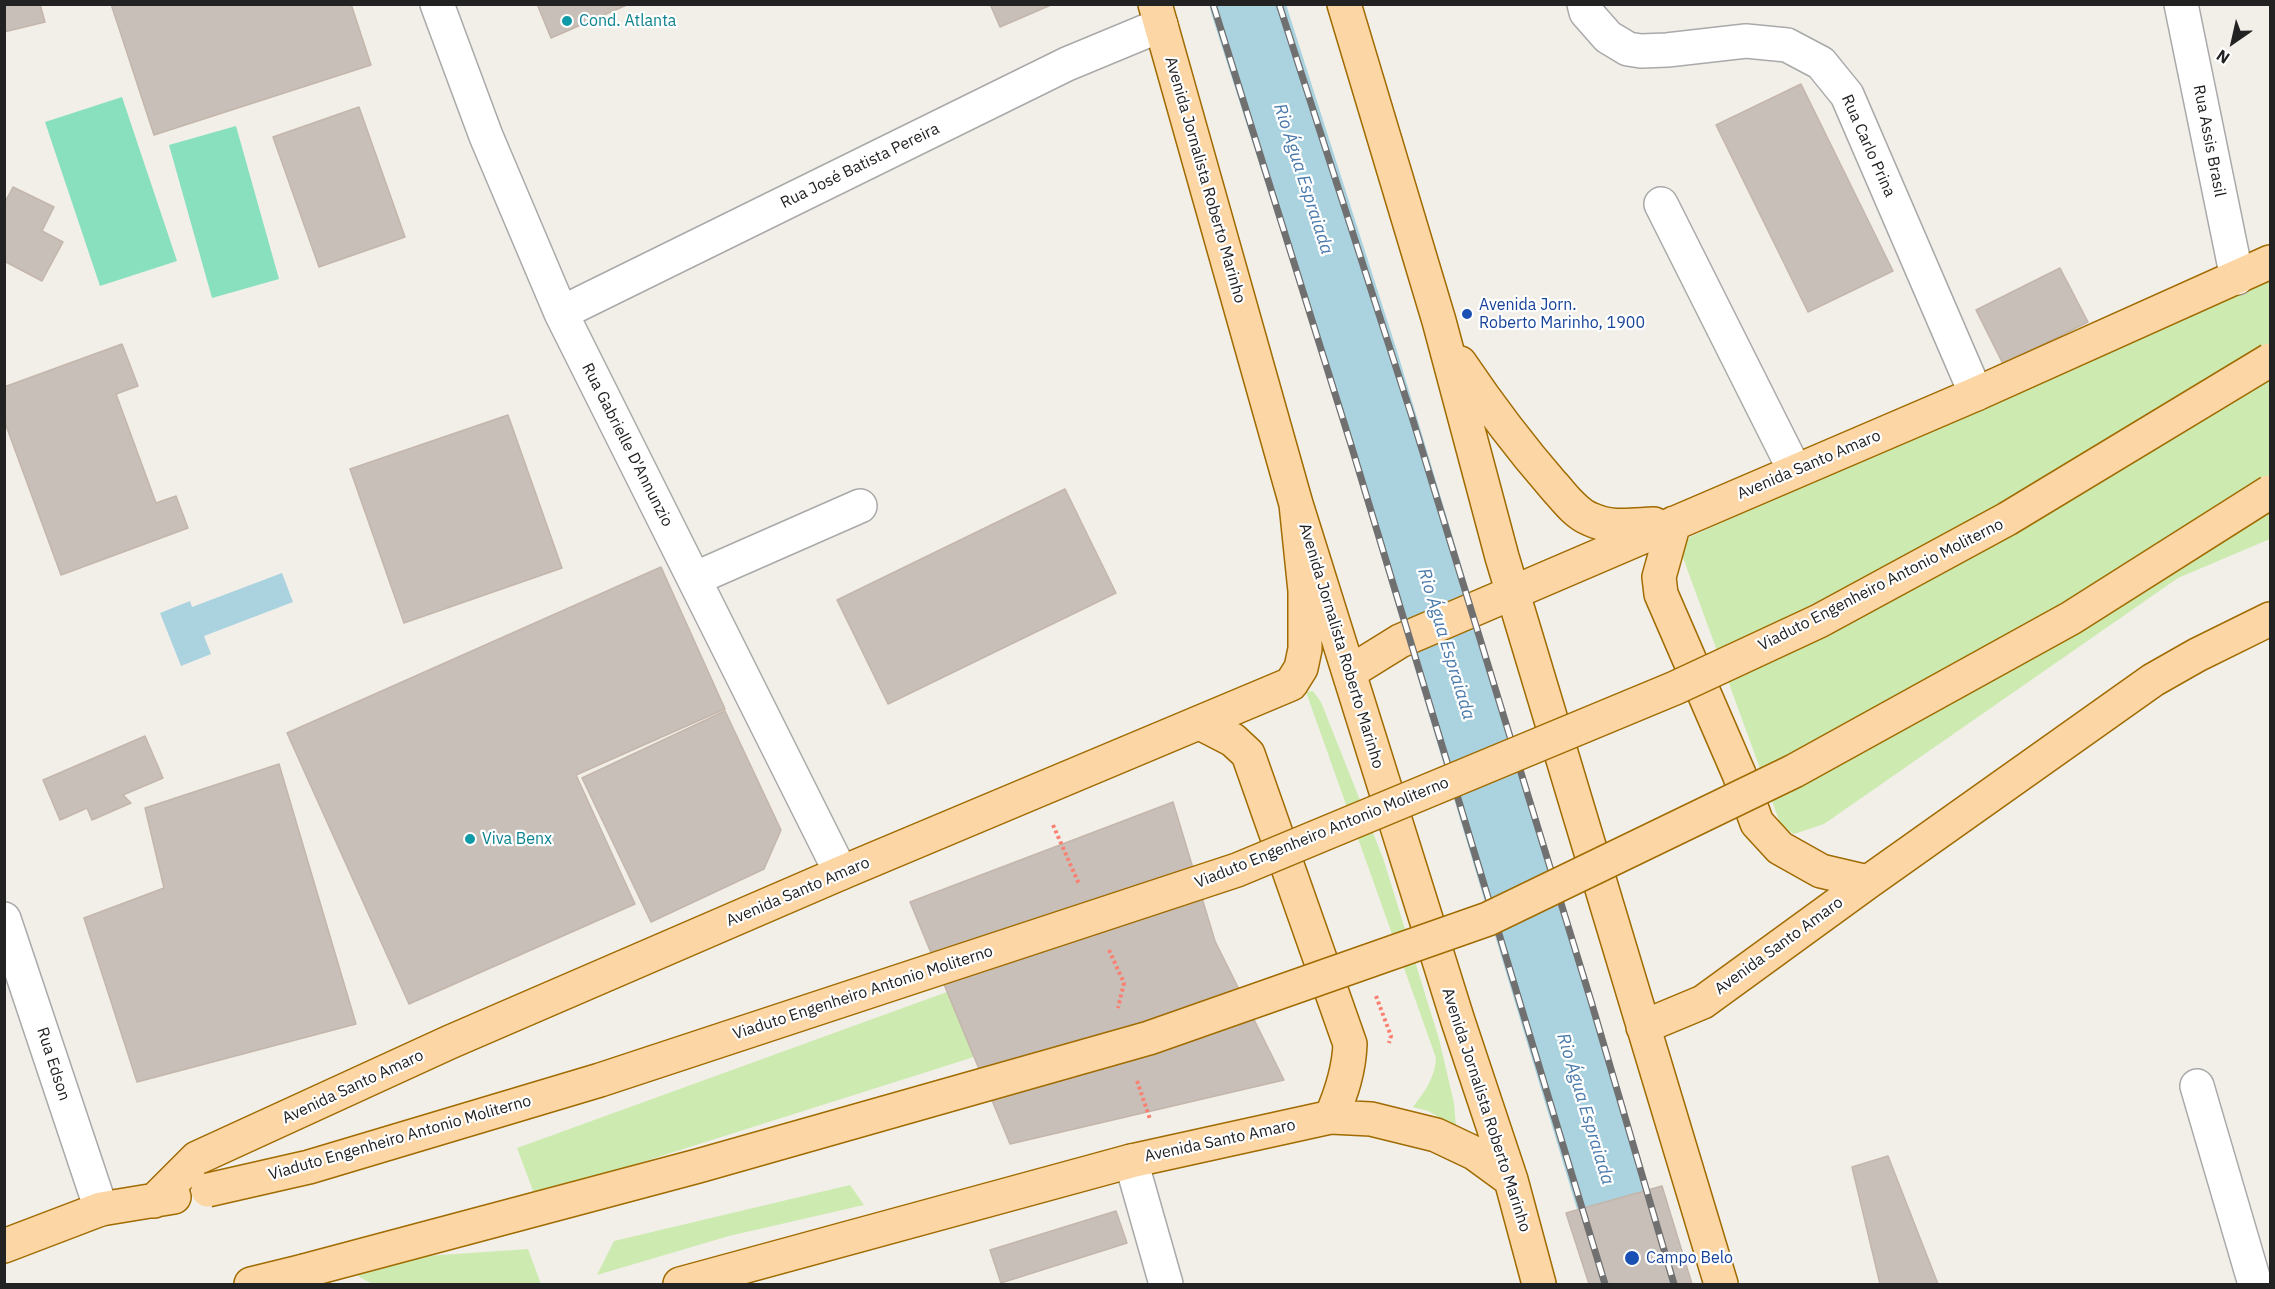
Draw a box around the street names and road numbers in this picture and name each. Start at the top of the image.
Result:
street label: Avenida Jornalista Roberto Marinho [1161,55,1249,305]
street label: Rua Assis Brasil [2189,83,2229,199]
street label: Rua Carlo Prina [1837,92,1899,200]
street label: Rua José Batista Pereira [777,119,943,213]
street label: Rua Gabrielle D'Annunzio [577,360,677,530]
street label: Avenida Santo Amaro [1734,426,1884,504]
street label: Viaduto Engenheiro Antonio Moliterno [1755,515,2007,655]
street label: Avenida Jornalista Roberto Marinho [1294,521,1388,771]
street label: Viaduto Engenheiro Antonio Moliterno [1192,773,1452,893]
street label: Avenida Santo Amaro [723,853,873,931]
street label: Avenida Santo Amaro [1711,893,1847,999]
street label: Viaduto Engenheiro Antonio Moliterno [731,942,995,1044]
street label: Avenida Jornalista Roberto Marinho [1437,986,1535,1234]
street label: Rua Edson [32,1025,74,1103]
street label: Avenida Santo Amaro [279,1046,427,1128]
street label: Viaduto Engenheiro Antonio Moliterno [267,1091,533,1185]
street label: Avenida Santo Amaro [1143,1116,1297,1166]

